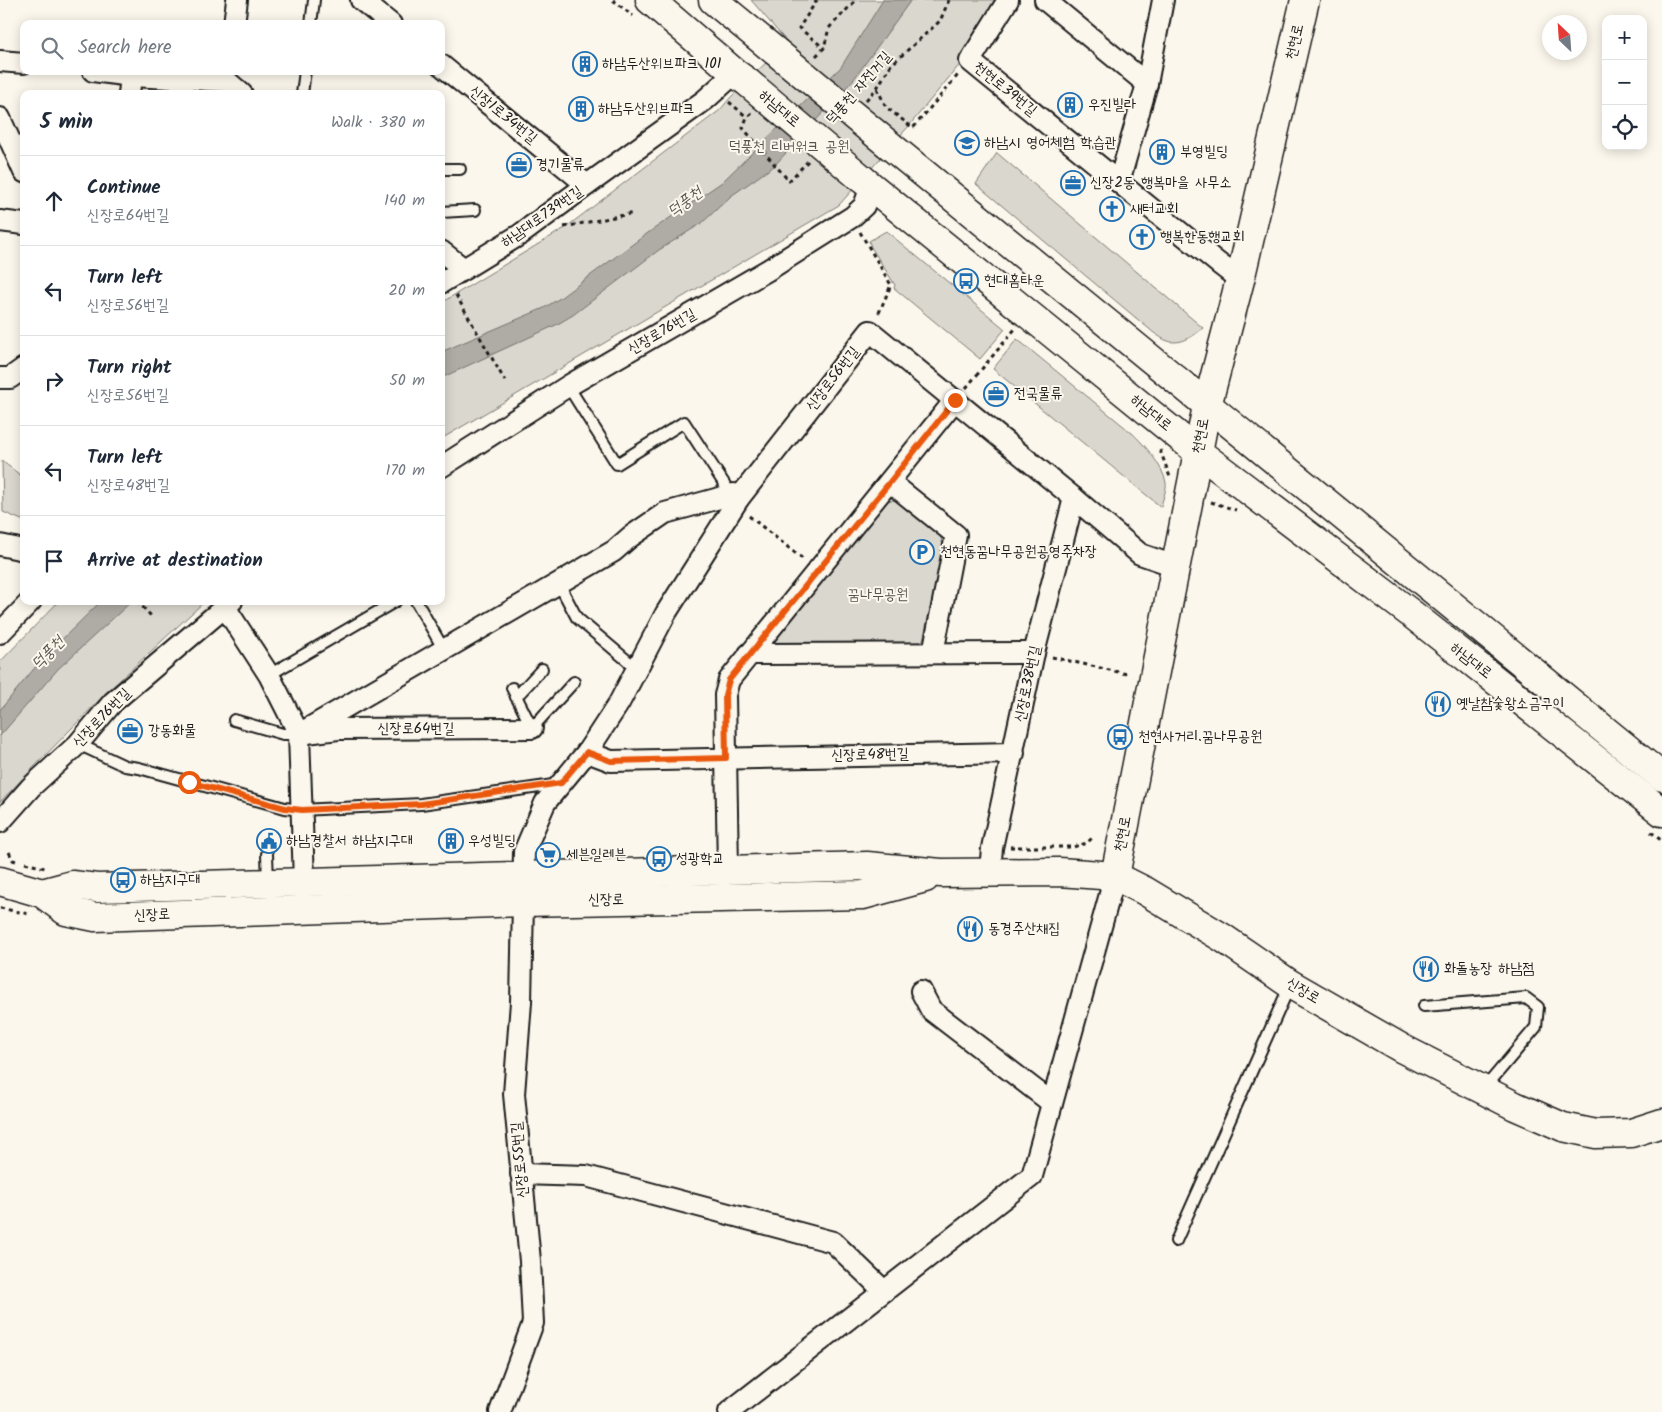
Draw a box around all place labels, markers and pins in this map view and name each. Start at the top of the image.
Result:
building icon: 하남두산위브파크 101 [572,51,598,77]
place label: 하남두산위브파크 101 [602,52,722,76]
building icon: 우진빌라 [1057,92,1083,118]
place label: 우진빌라 [1088,93,1136,117]
building icon: 하남두산위브파크 [568,96,594,122]
place label: 하남두산위브파크 [598,97,695,121]
school or university icon: 하남시 영어체험 학습관 [954,130,980,156]
place label: 하남시 영어체험 학습관 [984,131,1117,155]
building icon: 부영빌딩 [1149,139,1175,165]
place label: 부영빌딩 [1180,140,1228,164]
office icon: 경기물류 [506,152,532,178]
place label: 경기물류 [536,153,584,177]
office icon: 신장2동 행복마을 사무소 [1060,170,1086,196]
place label: 신장2동 행복마을 사무소 [1090,171,1231,195]
church icon: 새터교회 [1099,196,1125,222]
place label: 새터교회 [1130,197,1178,221]
church icon: 행복한동행교회 [1129,224,1155,250]
place label: 행복한동행교회 [1160,225,1245,249]
bus stop icon: 현대홈타운 [953,268,979,294]
place label: 현대홈타운 [984,269,1044,293]
office icon: 전국물류 [983,381,1009,407]
place label: 전국물류 [1014,382,1062,406]
parking icon: 천현동꿈나무공원공영주차장 [909,539,935,565]
place label: 천현동꿈나무공원공영주차장 [940,540,1097,564]
restaurant icon: 옛날참숯왕소금구이 [1425,691,1451,717]
place label: 옛날참숯왕소금구이 [1456,692,1565,716]
office icon: 강동화물 [117,718,143,744]
place label: 강동화물 [148,719,196,743]
bus stop icon: 천현사거리.꿈나무공원 [1107,724,1133,750]
place label: 천현사거리.꿈나무공원 [1138,725,1262,749]
public building icon: 하남경찰서 하남지구대 [256,828,282,854]
building icon: 우성빌딩 [438,828,464,854]
place label: 하남경찰서 하남지구대 [286,829,413,853]
place label: 우성빌딩 [468,829,516,853]
supermarket icon: 세븐일레븐 [535,842,561,868]
place label: 세븐일레븐 [566,843,626,867]
bus stop icon: 성광학교 [646,846,672,872]
place label: 성광학교 [676,847,724,871]
bus stop icon: 하남지구대 [110,867,136,893]
place label: 하남지구대 [140,868,200,892]
restaurant icon: 동경주산채집 [957,916,983,942]
place label: 동경주산채집 [988,917,1060,941]
restaurant icon: 화돌농장 하남점 [1413,956,1439,982]
place label: 화돌농장 하남점 [1444,957,1535,981]

